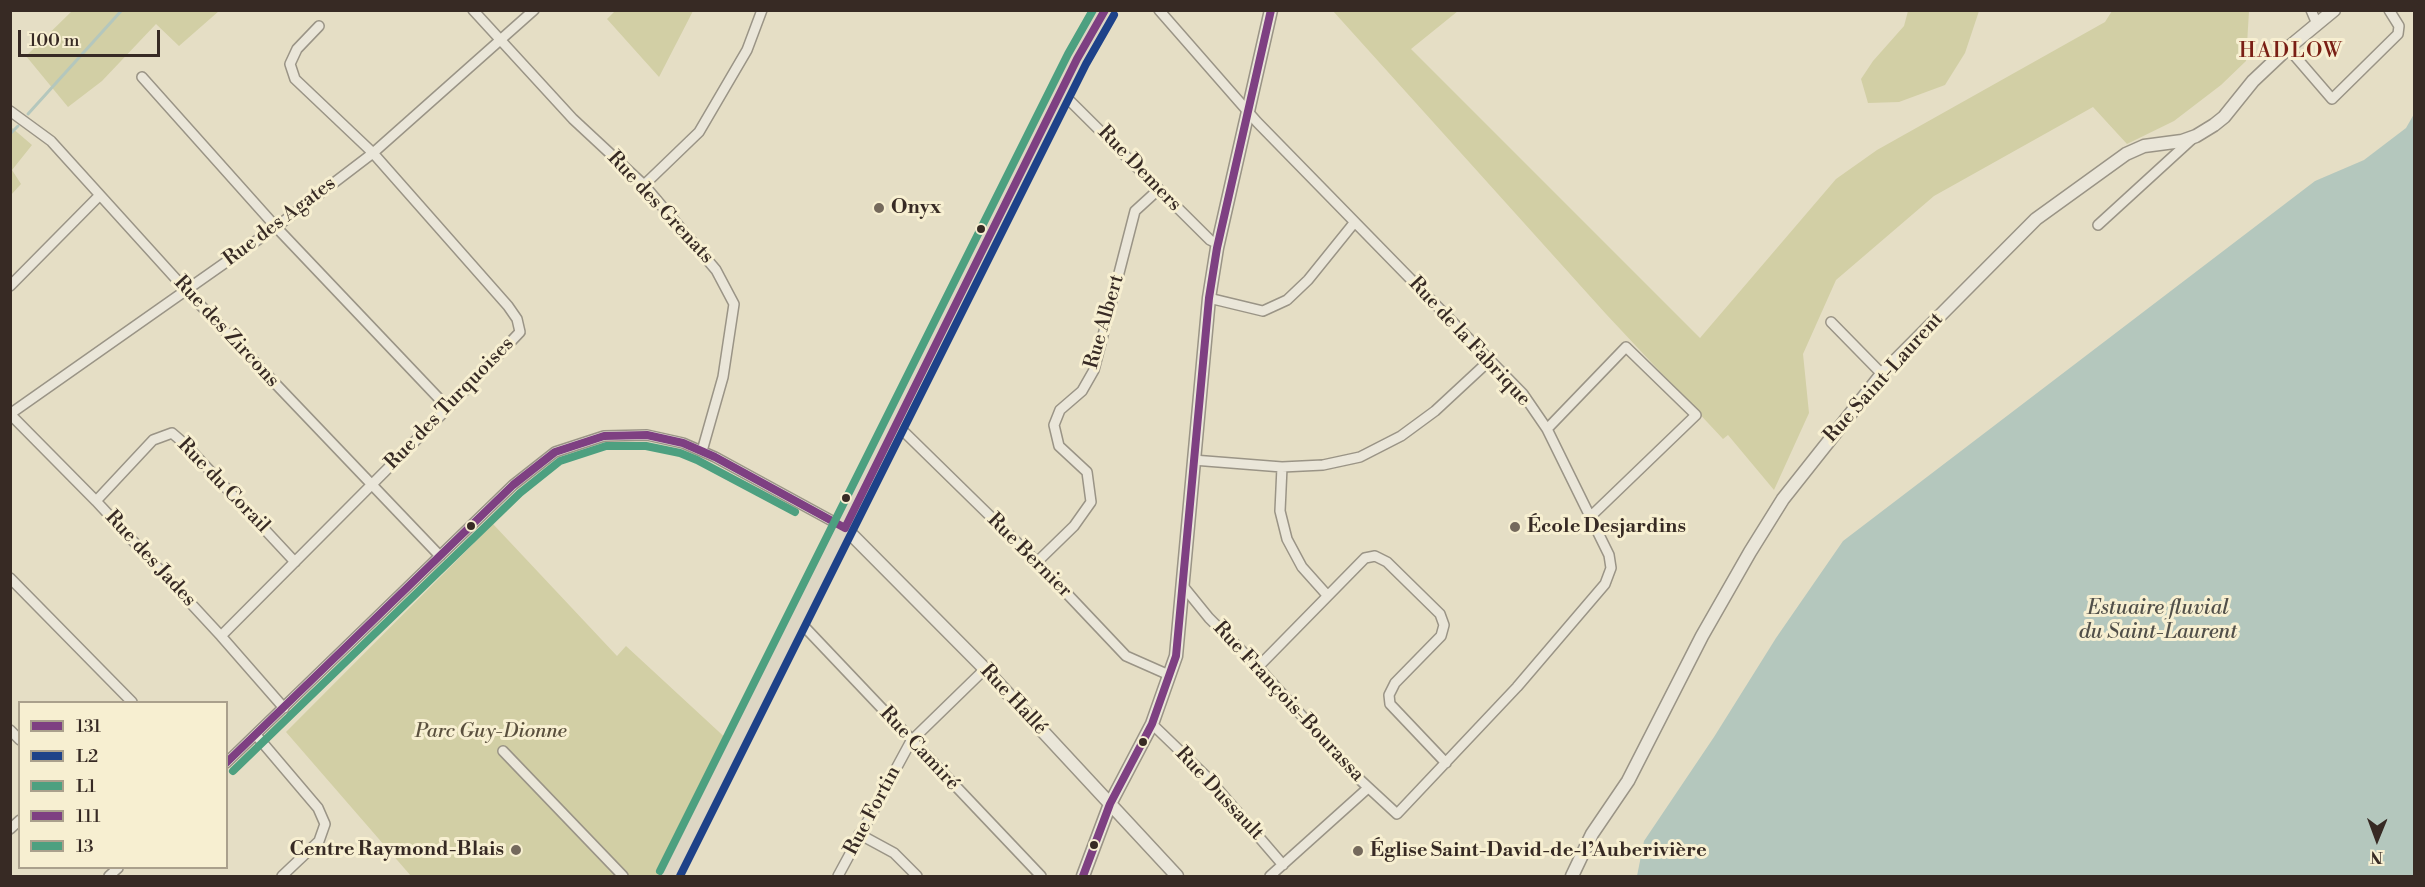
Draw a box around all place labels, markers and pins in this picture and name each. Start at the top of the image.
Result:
place label: Onyx [891,196,941,220]
marker: Onyx [872,201,886,215]
unlabelled marker [975,223,987,235]
unlabelled marker [840,492,852,504]
place label: École Desjardins [1527,515,1686,539]
unlabelled marker [465,520,477,532]
marker: École Desjardins [1508,520,1522,534]
unlabelled marker [1137,736,1149,748]
place label: Centre Raymond-Blais [290,838,504,862]
unlabelled marker [1088,839,1100,851]
place label: Église Saint-David-de-l’Auberivière [1370,839,1707,863]
marker: Centre Raymond-Blais [509,843,523,857]
marker: Église Saint-David-de-l’Auberivière [1351,844,1365,858]

